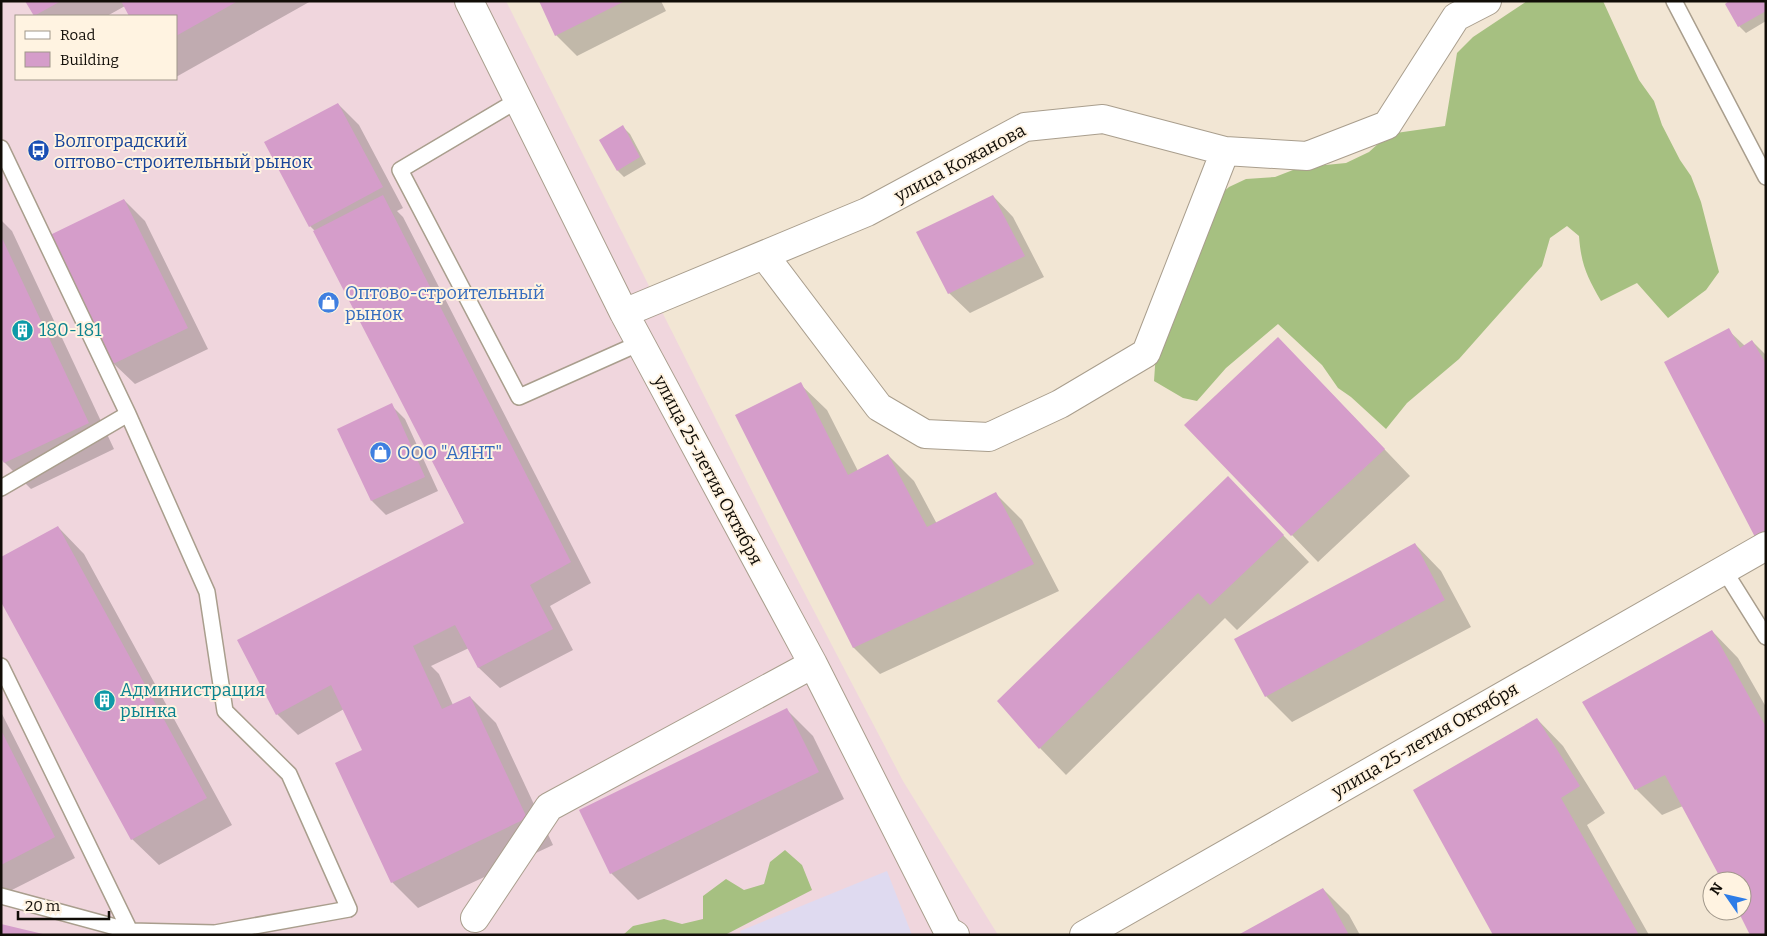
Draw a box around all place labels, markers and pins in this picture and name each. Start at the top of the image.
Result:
place label: Волгоградский оптово-строительный рынок [54,130,313,173]
bus stop icon: Волгоградский оптово-строительный рынок [26,139,50,163]
place label: Оптово-строительный рынок [345,282,545,325]
shop icon: Оптово-строительный рынок [317,291,341,315]
building icon: 180-181 [11,318,35,342]
place label: 180-181 [39,319,102,341]
shop icon: ООО "АЯНТ" [369,441,393,465]
place label: ООО "АЯНТ" [397,442,502,464]
place label: Администрация рынка [120,679,265,722]
building icon: Администрация рынка [92,688,116,712]

